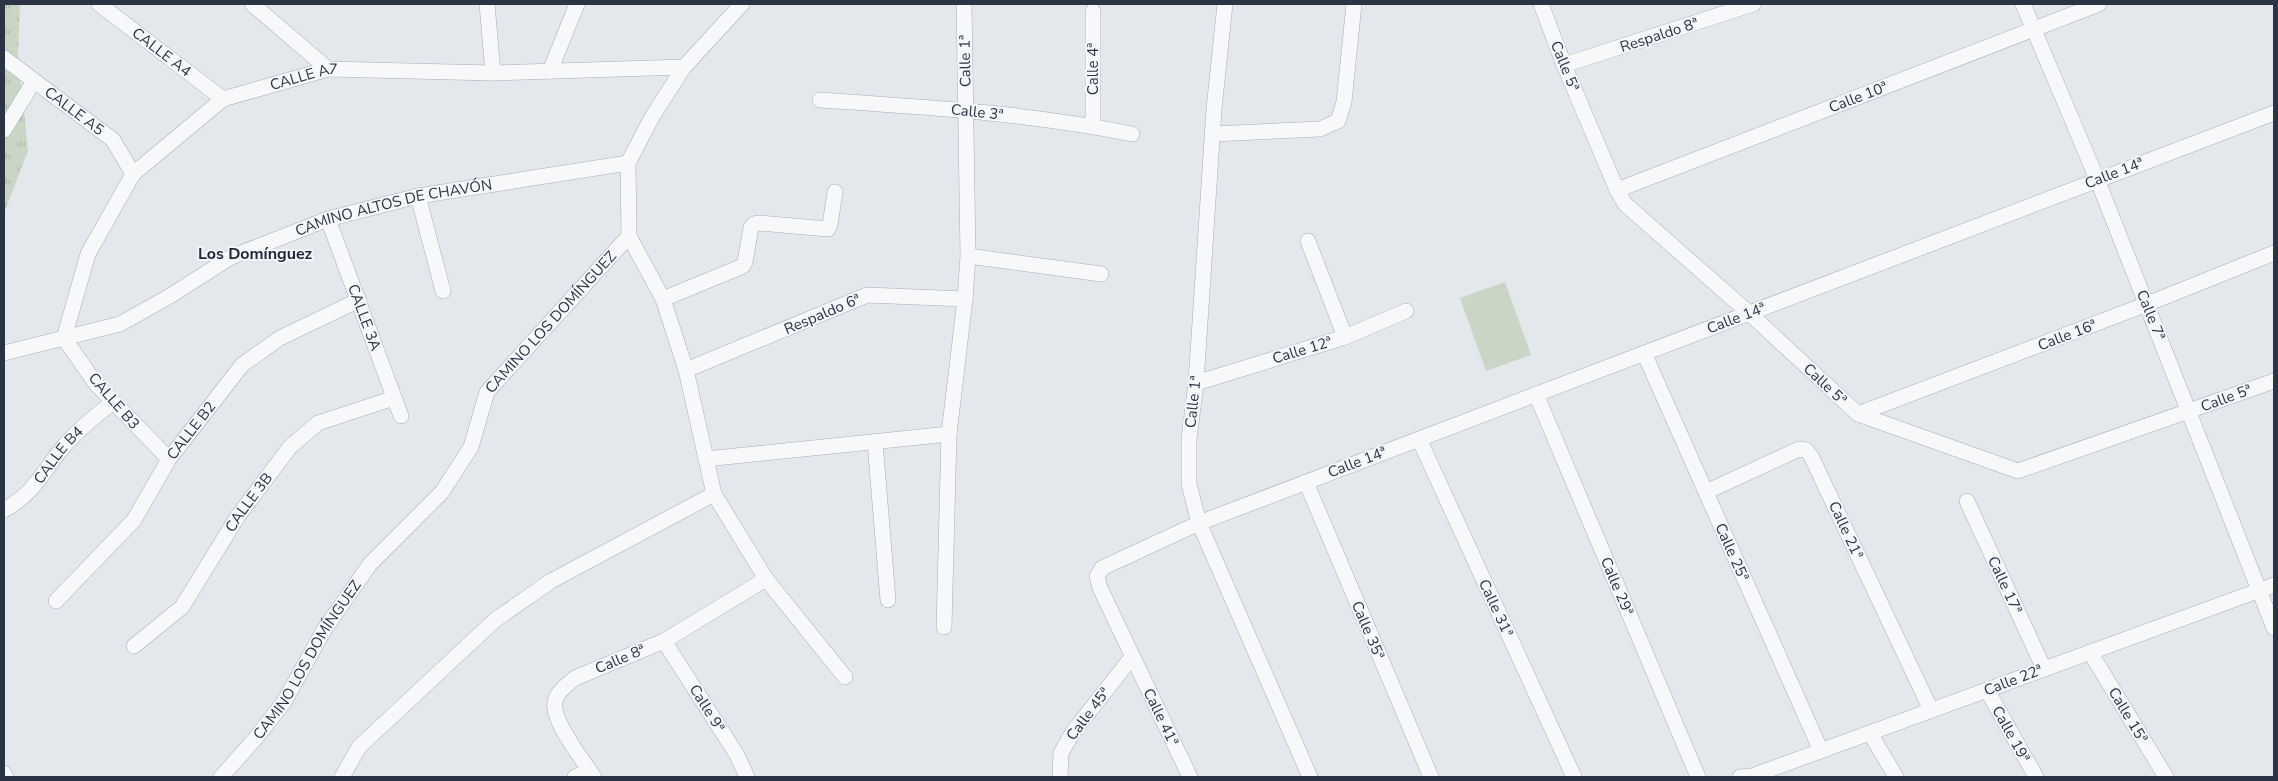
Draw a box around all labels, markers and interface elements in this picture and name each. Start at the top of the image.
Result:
street label: Respaldo 8ª [1617,13,1701,57]
street label: CALLE A4 [128,23,195,81]
street label: Calle 1ª [955,35,975,87]
street label: Calle 5ª [1546,38,1584,94]
street label: Calle 4ª [1083,43,1103,95]
street label: CALLE A7 [268,59,338,95]
street label: Calle 10ª [1826,77,1890,117]
street label: CALLE A5 [40,82,108,140]
street label: Calle 3ª [950,99,1004,125]
street label: Calle 14ª [2082,153,2146,193]
street label: CAMINO ALTOS DE CHAVÓN [292,175,493,241]
district label: Los Domínguez [198,243,313,265]
street label: CAMINO LOS DOMÍNGUEZ [481,246,621,398]
street label: CALLE 3A [343,281,386,354]
street label: Calle 7ª [2132,287,2170,343]
street label: Respaldo 6ª [781,289,863,339]
street label: Calle 14ª [1704,298,1768,338]
street label: Calle 16ª [2035,315,2099,355]
street label: Calle 12ª [1270,331,1334,369]
street label: Calle 5ª [1799,359,1851,409]
street label: CALLE B3 [84,368,144,434]
street label: Calle 1ª [1180,375,1206,429]
street label: Calle 5ª [2198,380,2254,416]
street label: CALLE B2 [162,397,220,464]
street label: CALLE B4 [29,422,88,488]
street label: Calle 14ª [1325,442,1389,482]
street label: CALLE 3B [221,469,277,536]
street label: Calle 21ª [1824,498,1868,562]
street label: Calle 25ª [1710,520,1754,584]
street label: Calle 17ª [1983,553,2027,617]
street label: Calle 29ª [1596,554,1638,618]
street label: CAMINO LOS DOMÍNGUEZ [248,576,366,744]
street label: Calle 31ª [1474,576,1518,640]
street label: Calle 35ª [1347,598,1389,662]
street label: Calle 8ª [592,640,648,678]
street label: Calle 22ª [1981,660,2045,700]
street label: Calle 9ª [685,680,729,736]
street label: Calle 45ª [1062,683,1114,745]
street label: Calle 15ª [2104,684,2152,747]
street label: Calle 41ª [1139,685,1183,749]
street label: Calle 19ª [1987,702,2035,766]

